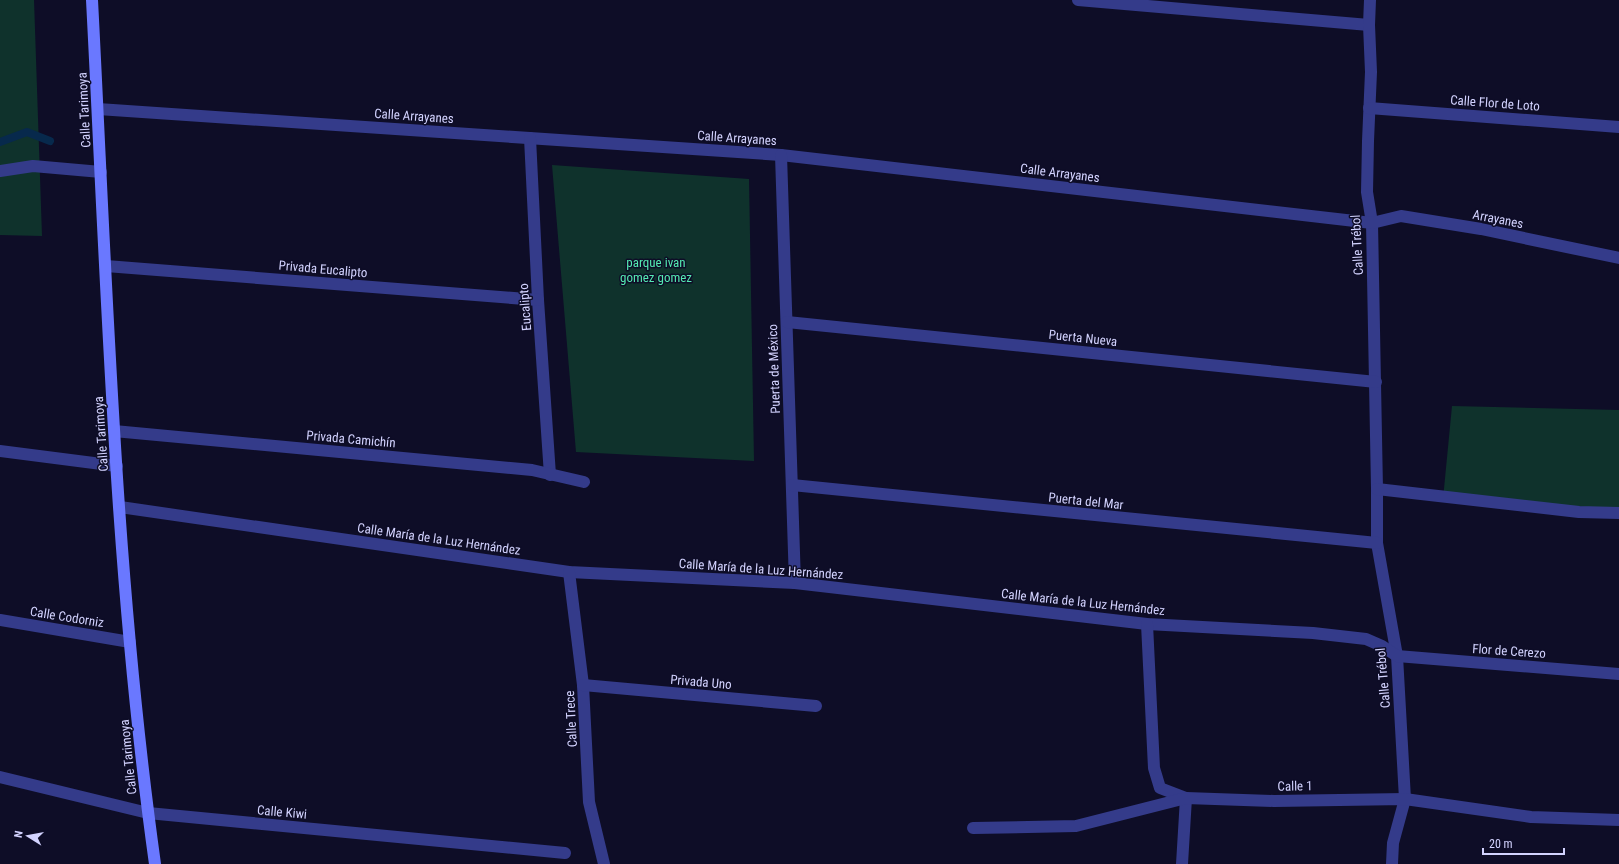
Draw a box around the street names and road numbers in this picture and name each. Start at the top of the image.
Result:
street label: Calle Tarimoya [75,72,93,148]
street label: Calle Flor de Loto [1450,92,1540,114]
street label: Calle Arrayanes [374,106,454,126]
street label: Calle Arrayanes [697,128,777,148]
street label: Calle Arrayanes [1019,161,1101,185]
street label: Arrayanes [1471,207,1525,231]
street label: Calle Trébol [1348,214,1366,276]
street label: Privada Eucalipto [278,258,368,280]
street label: Eucalipto [516,283,534,331]
street label: Puerta de México [765,324,783,414]
street label: Puerta Nueva [1048,327,1118,349]
street label: Calle Tarimoya [91,396,111,472]
street label: Privada Camichín [306,428,396,450]
street label: Puerta del Mar [1048,490,1124,512]
street label: Calle María de la Luz Hernández [356,520,522,558]
street label: Calle María de la Luz Hernández [678,556,844,582]
street label: Calle María de la Luz Hernández [1000,586,1166,618]
street label: Calle Codorniz [29,604,105,630]
street label: Flor de Cerezo [1472,641,1546,661]
street label: Calle Trébol [1373,647,1393,709]
street label: Privada Uno [670,672,732,692]
street label: Calle Trece [562,690,580,748]
street label: Calle Tarimoya [117,719,139,795]
street label: Calle 1 [1277,778,1313,794]
street label: Calle Kiwi [256,802,308,822]

